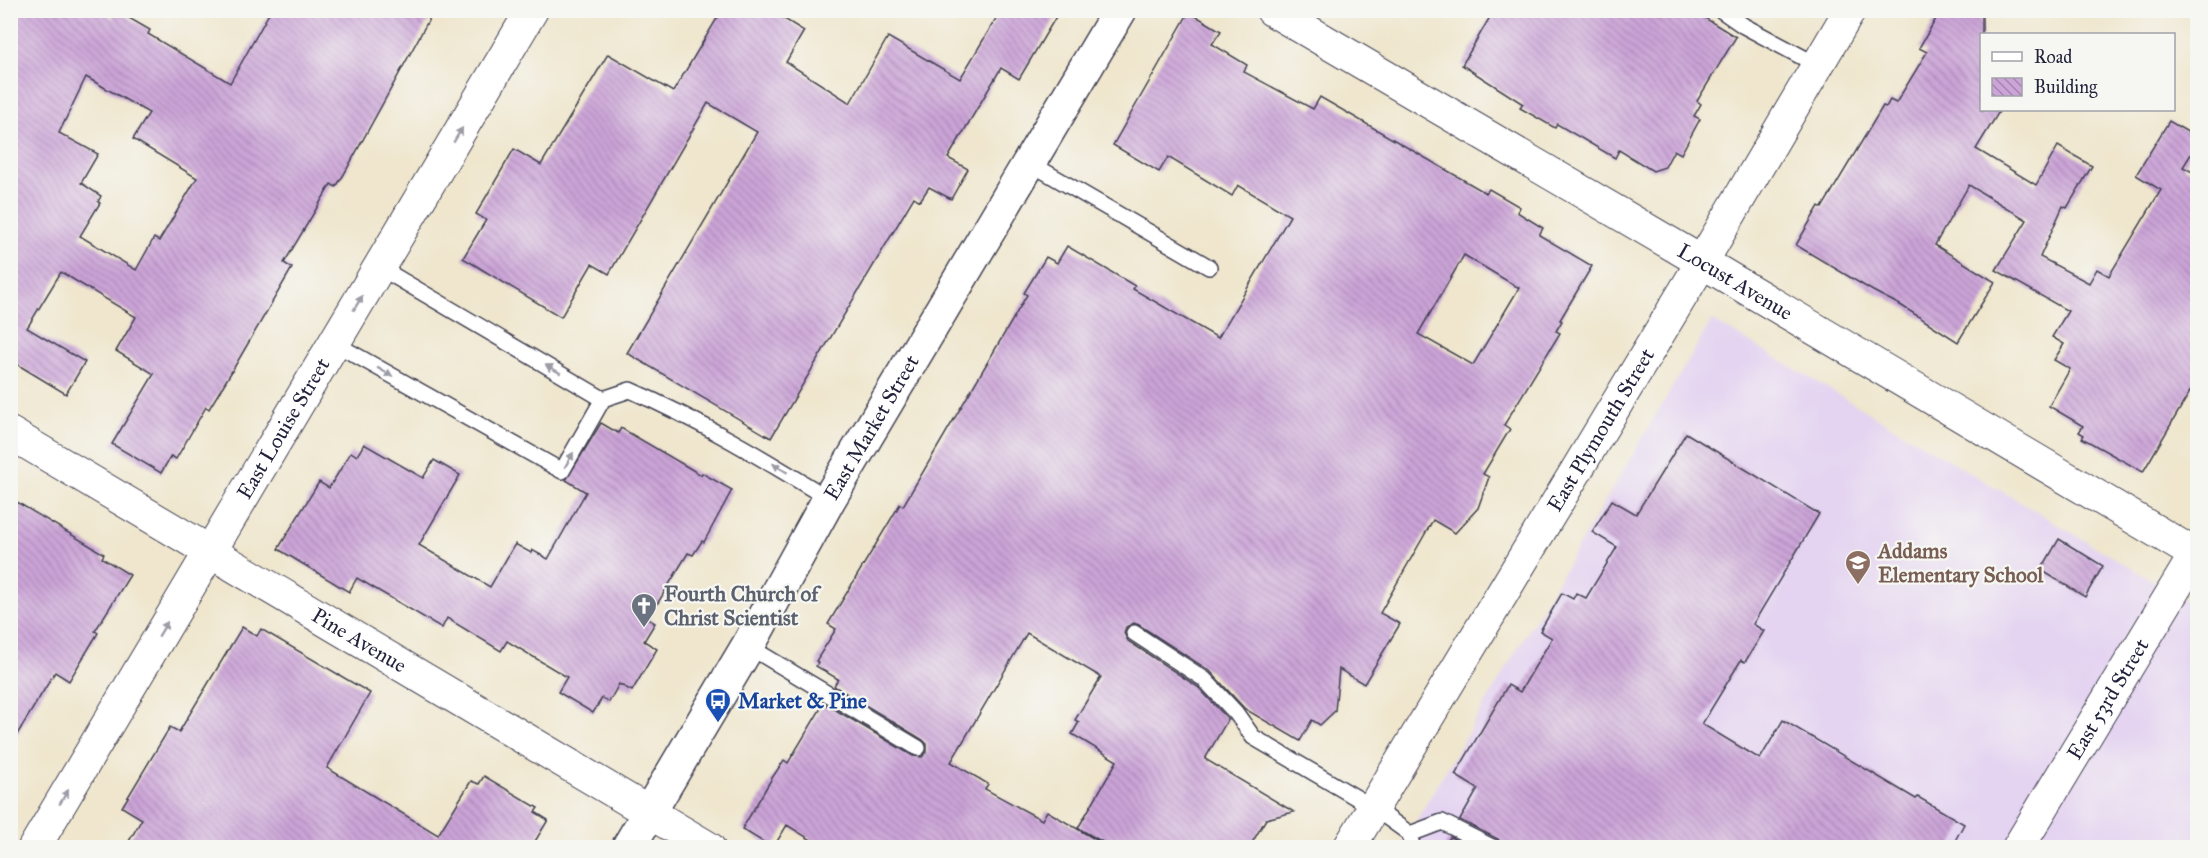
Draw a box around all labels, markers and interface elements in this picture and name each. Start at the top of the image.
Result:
legend [1980,33,2175,111]
text: Road [2034,46,2072,68]
text: Building [2034,76,2098,99]
one-way arrow [452,127,463,143]
street label: Locust Avenue [1673,238,1798,326]
one-way arrow [353,294,363,311]
street label: East Plymouth Street [1542,343,1660,516]
street label: East Market Street [818,350,925,505]
street label: East Louise Street [231,353,336,504]
one-way arrow [545,364,561,375]
one-way arrow [377,367,394,377]
one-way arrow [564,451,574,468]
one-way arrow [772,463,788,474]
place label: Addams Elementary School [1876,538,2044,588]
school or university icon: Addams Elementary School [1843,548,1873,586]
place label: Fourth Church of Christ Scientist [664,581,822,631]
church icon: Fourth Church of Christ Scientist [629,591,659,629]
street label: Pine Avenue [307,602,411,679]
one-way arrow [158,621,168,638]
street label: East 53rd Street [2061,633,2155,764]
bus stop icon: Market & Pine [703,686,733,724]
place label: Market & Pine [738,688,867,714]
one-way arrow [58,789,69,805]

